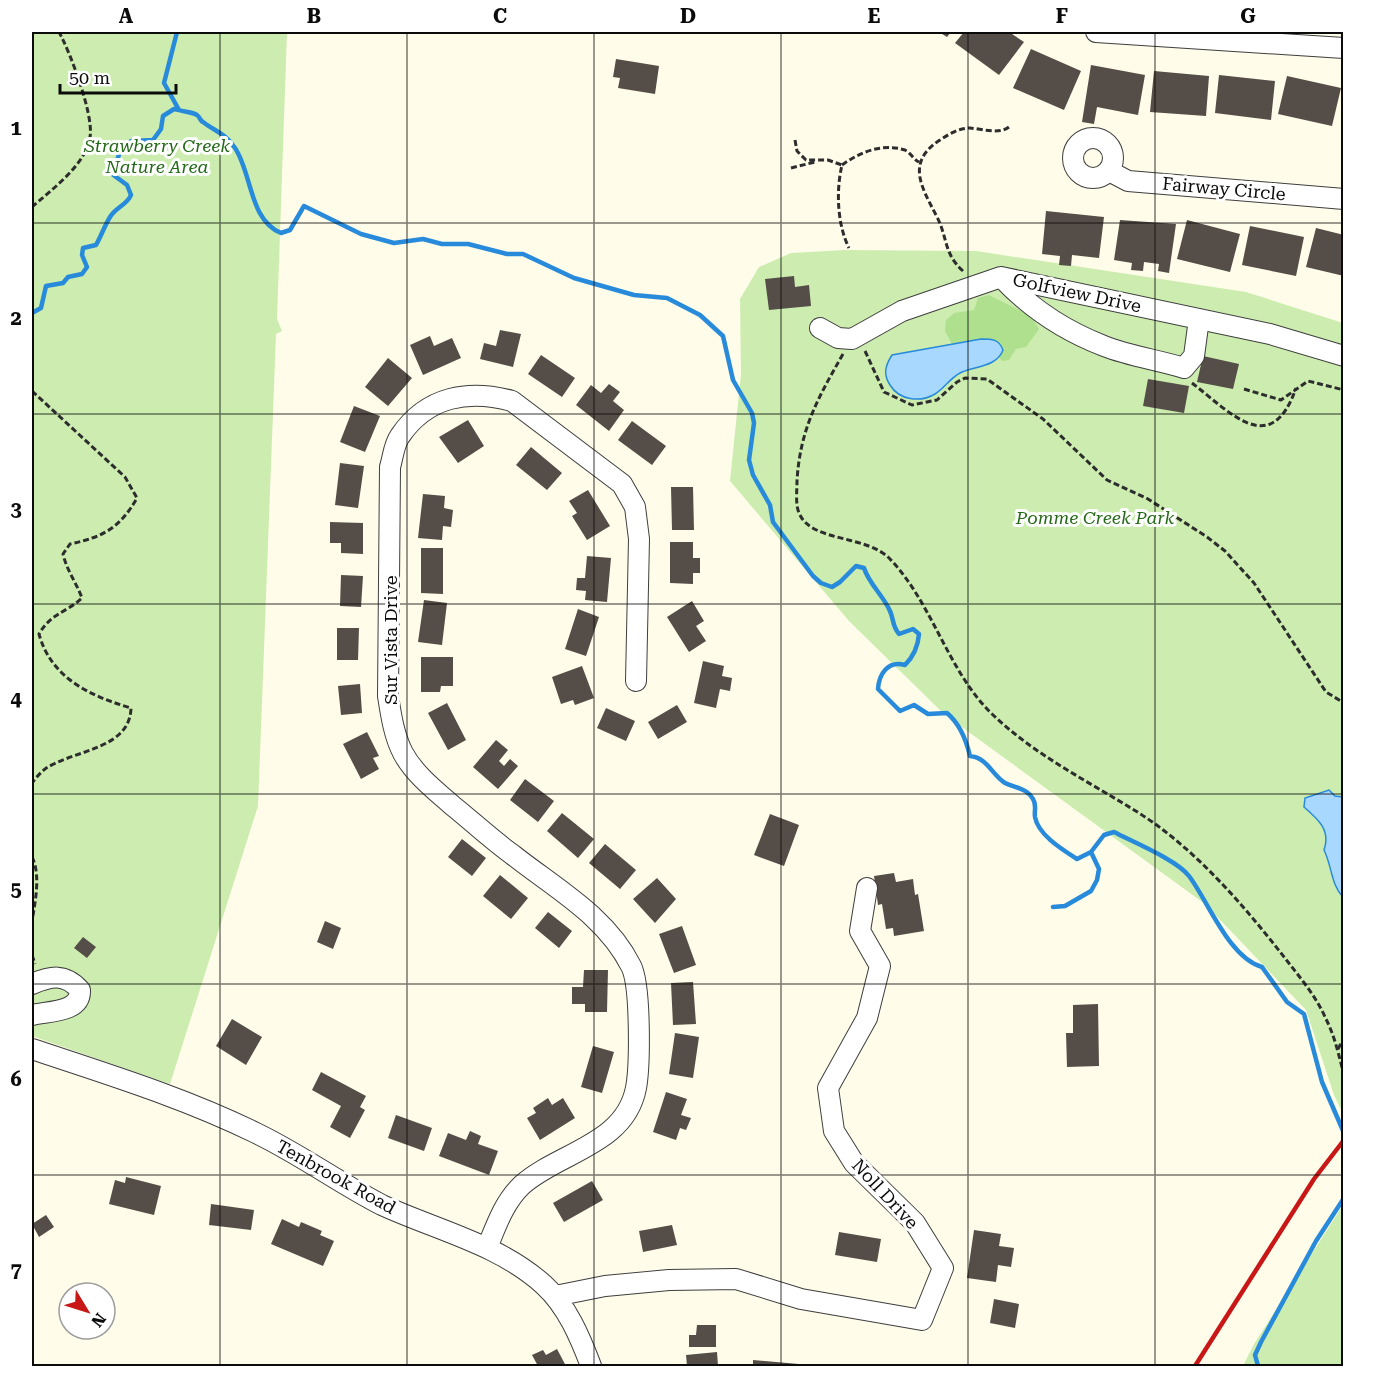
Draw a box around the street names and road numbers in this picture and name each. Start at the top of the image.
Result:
street label: Fairway Circle [1161,173,1287,204]
street label: Golfview Drive [1011,269,1143,316]
street label: Sur Vista Drive [380,575,401,705]
street label: Tenbrook Road [273,1135,400,1218]
street label: Noll Drive [848,1154,923,1233]

